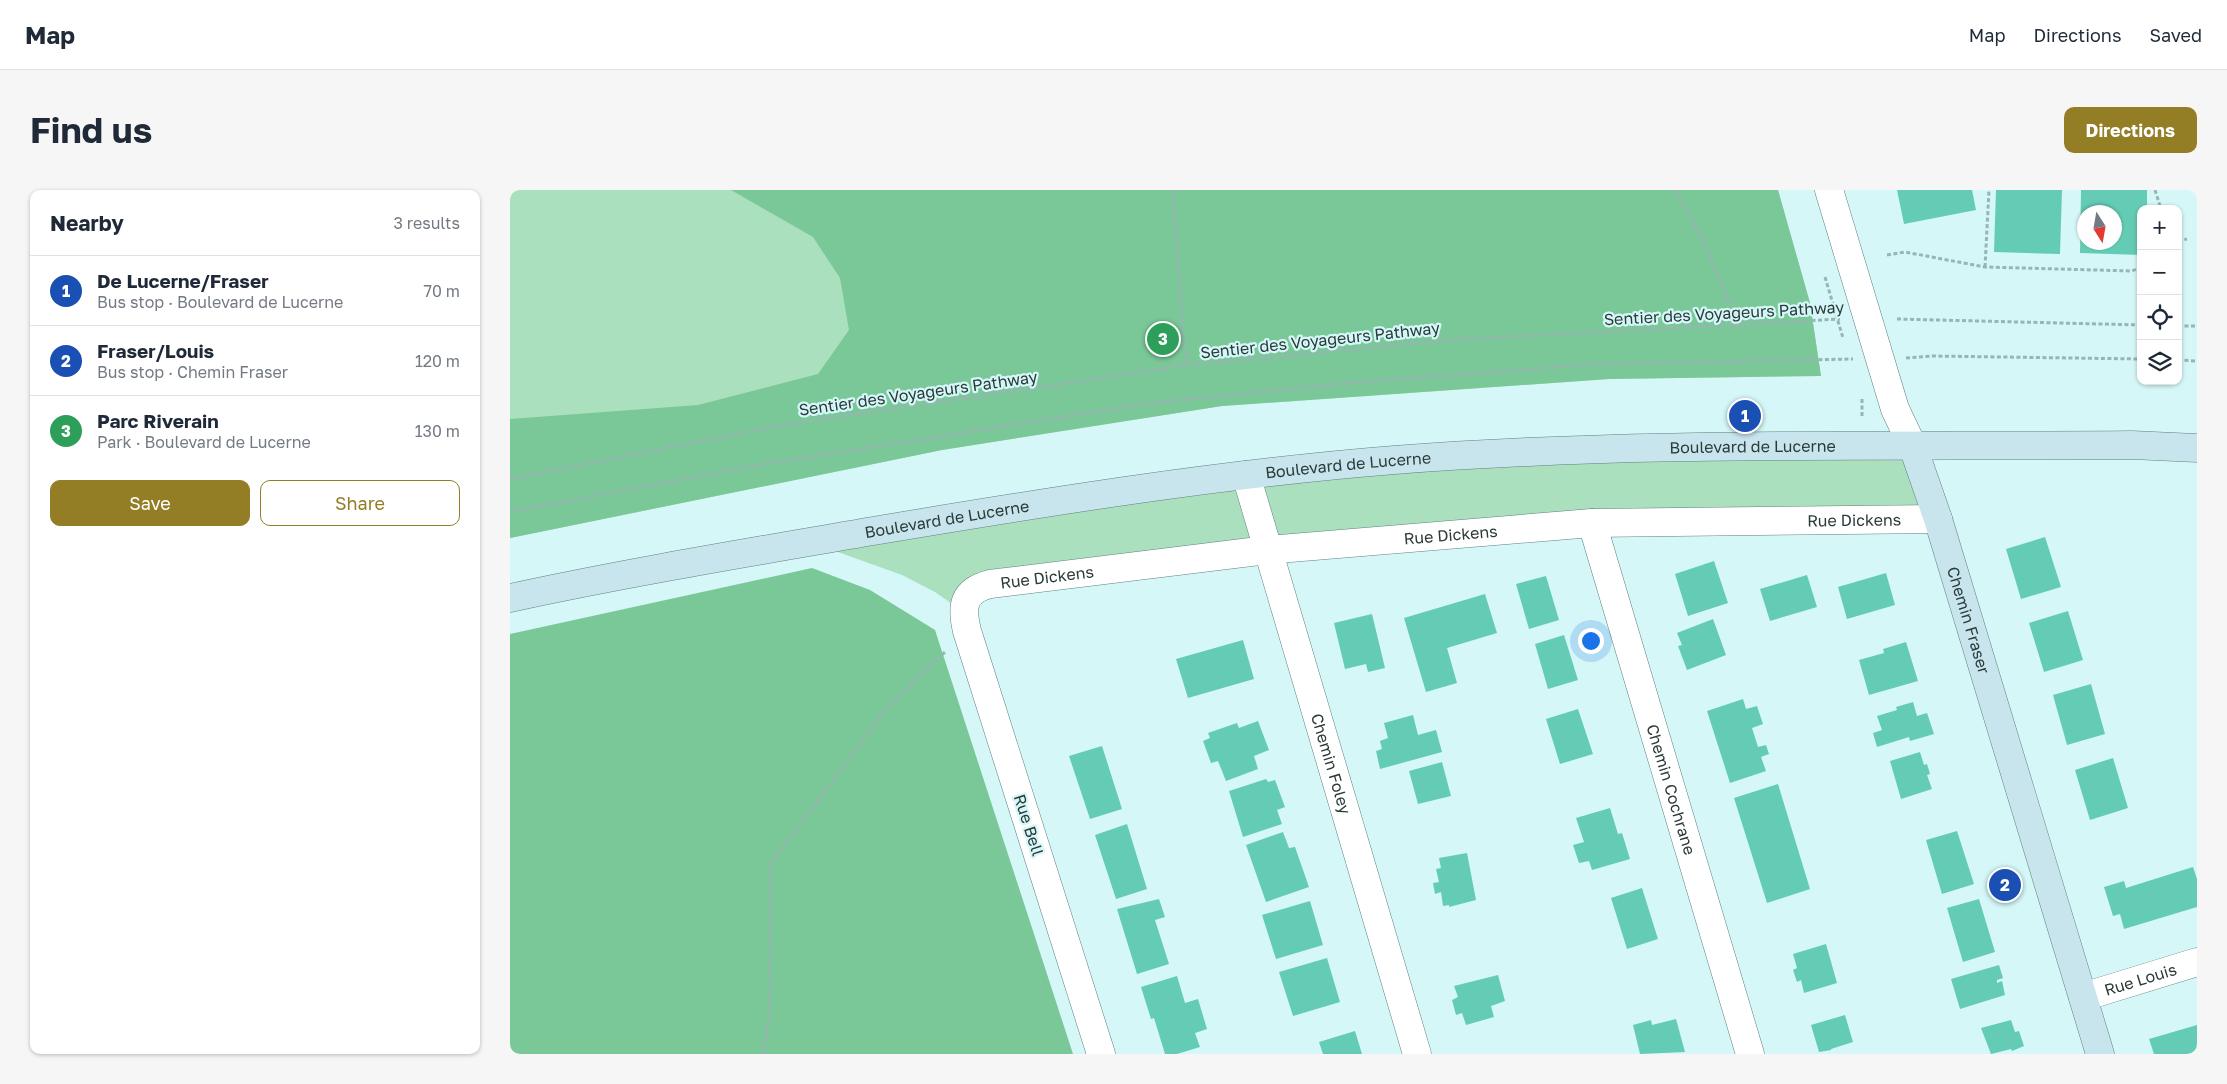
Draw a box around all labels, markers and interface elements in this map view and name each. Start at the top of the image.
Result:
text: Map [25,20,75,49]
text: Map [1969,24,2005,46]
text: Directions [2033,24,2121,46]
text: Saved [2149,24,2202,46]
button: Directions [2064,107,2197,153]
text: Find us [30,109,152,151]
north arrow [2077,205,2122,250]
map controls [2137,205,2182,385]
button: + [2137,205,2182,250]
text: Nearby [50,210,124,236]
text: 3 results [393,213,460,233]
button: − [2137,250,2182,295]
text: De Lucerne/Fraser [97,269,269,292]
text: 1 [62,281,70,301]
text: 70 m [423,281,460,301]
text: Bus stop · Boulevard de Lucerne [97,292,343,312]
button: locate [2137,295,2182,340]
street label: Sentier des Voyageurs Pathway [1603,297,1845,329]
street label: Sentier des Voyageurs Pathway [1199,317,1441,363]
pin: 3 [1147,320,1179,358]
text: Fraser/Louis [97,339,214,362]
button: layers [2137,340,2182,385]
text: 2 [61,351,71,371]
text: 120 m [415,351,460,371]
text: Bus stop · Chemin Fraser [97,362,288,382]
street label: Sentier des Voyageurs Pathway [797,366,1039,420]
pin: 1 [1729,397,1761,435]
text: Parc Riverain [97,409,219,432]
text: 3 [61,421,71,441]
text: 130 m [415,421,460,441]
text: Park · Boulevard de Lucerne [97,432,311,452]
street label: Boulevard de Lucerne [1669,436,1836,457]
street label: Boulevard de Lucerne [1264,447,1432,483]
button: Save [50,480,250,526]
button: Share [260,480,460,526]
street label: Boulevard de Lucerne [863,496,1031,542]
street label: Rue Dickens [1807,509,1901,531]
street label: Rue Dickens [1403,521,1498,549]
street label: Rue Dickens [999,561,1095,593]
street label: Chemin Fraser [1943,564,1994,676]
your location [1578,628,1604,654]
street label: Chemin Foley [1307,711,1356,817]
street label: Chemin Cochrane [1642,722,1700,857]
street label: Rue Bell [1010,792,1048,858]
pin: 2 [1989,866,2021,904]
street label: Rue Louis [2102,959,2179,1000]

